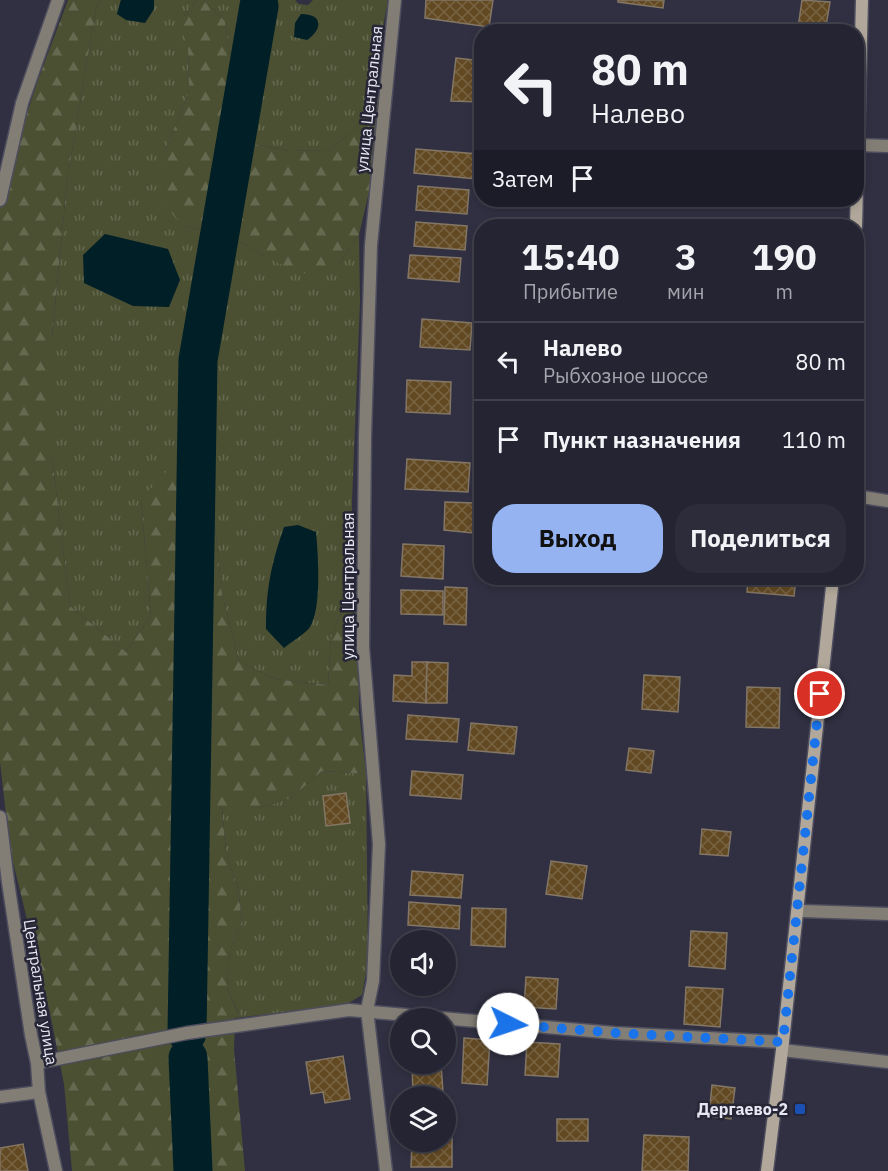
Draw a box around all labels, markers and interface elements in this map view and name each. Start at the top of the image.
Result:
street label: улица Центральная [351,25,387,173]
text: 80 m [591,42,689,97]
icon: left [492,48,570,126]
text: Налево [591,95,685,130]
icon: arrive [566,162,599,195]
text: Затем [492,164,554,193]
text: 15:40 [521,233,620,280]
text: 3 [675,233,697,280]
text: 190 [752,233,817,280]
text: Прибытие [523,278,618,305]
text: мин [667,278,704,305]
text: m [775,278,793,305]
text: Налево [543,333,622,362]
icon: left [492,345,525,378]
text: 80 m [795,347,846,376]
text: Рыбхозное шоссе [543,362,708,389]
icon: arrive [492,423,525,456]
text: Пункт назначения [543,425,741,454]
text: 110 m [782,425,846,454]
button: Выход [492,504,663,573]
button: Поделиться [675,504,846,573]
street label: улица Центральная [338,512,358,660]
pin [794,668,845,719]
icon: arrive [803,677,836,710]
street label: Центральная улица [20,918,62,1067]
map controls [390,930,456,1152]
button: sound [390,930,456,996]
position arrow [476,992,540,1056]
button: search [390,1008,456,1074]
button: layers [390,1086,456,1152]
place label: Дергаево-2 [697,1099,788,1119]
marker: Дергаево-2 [793,1102,807,1116]

